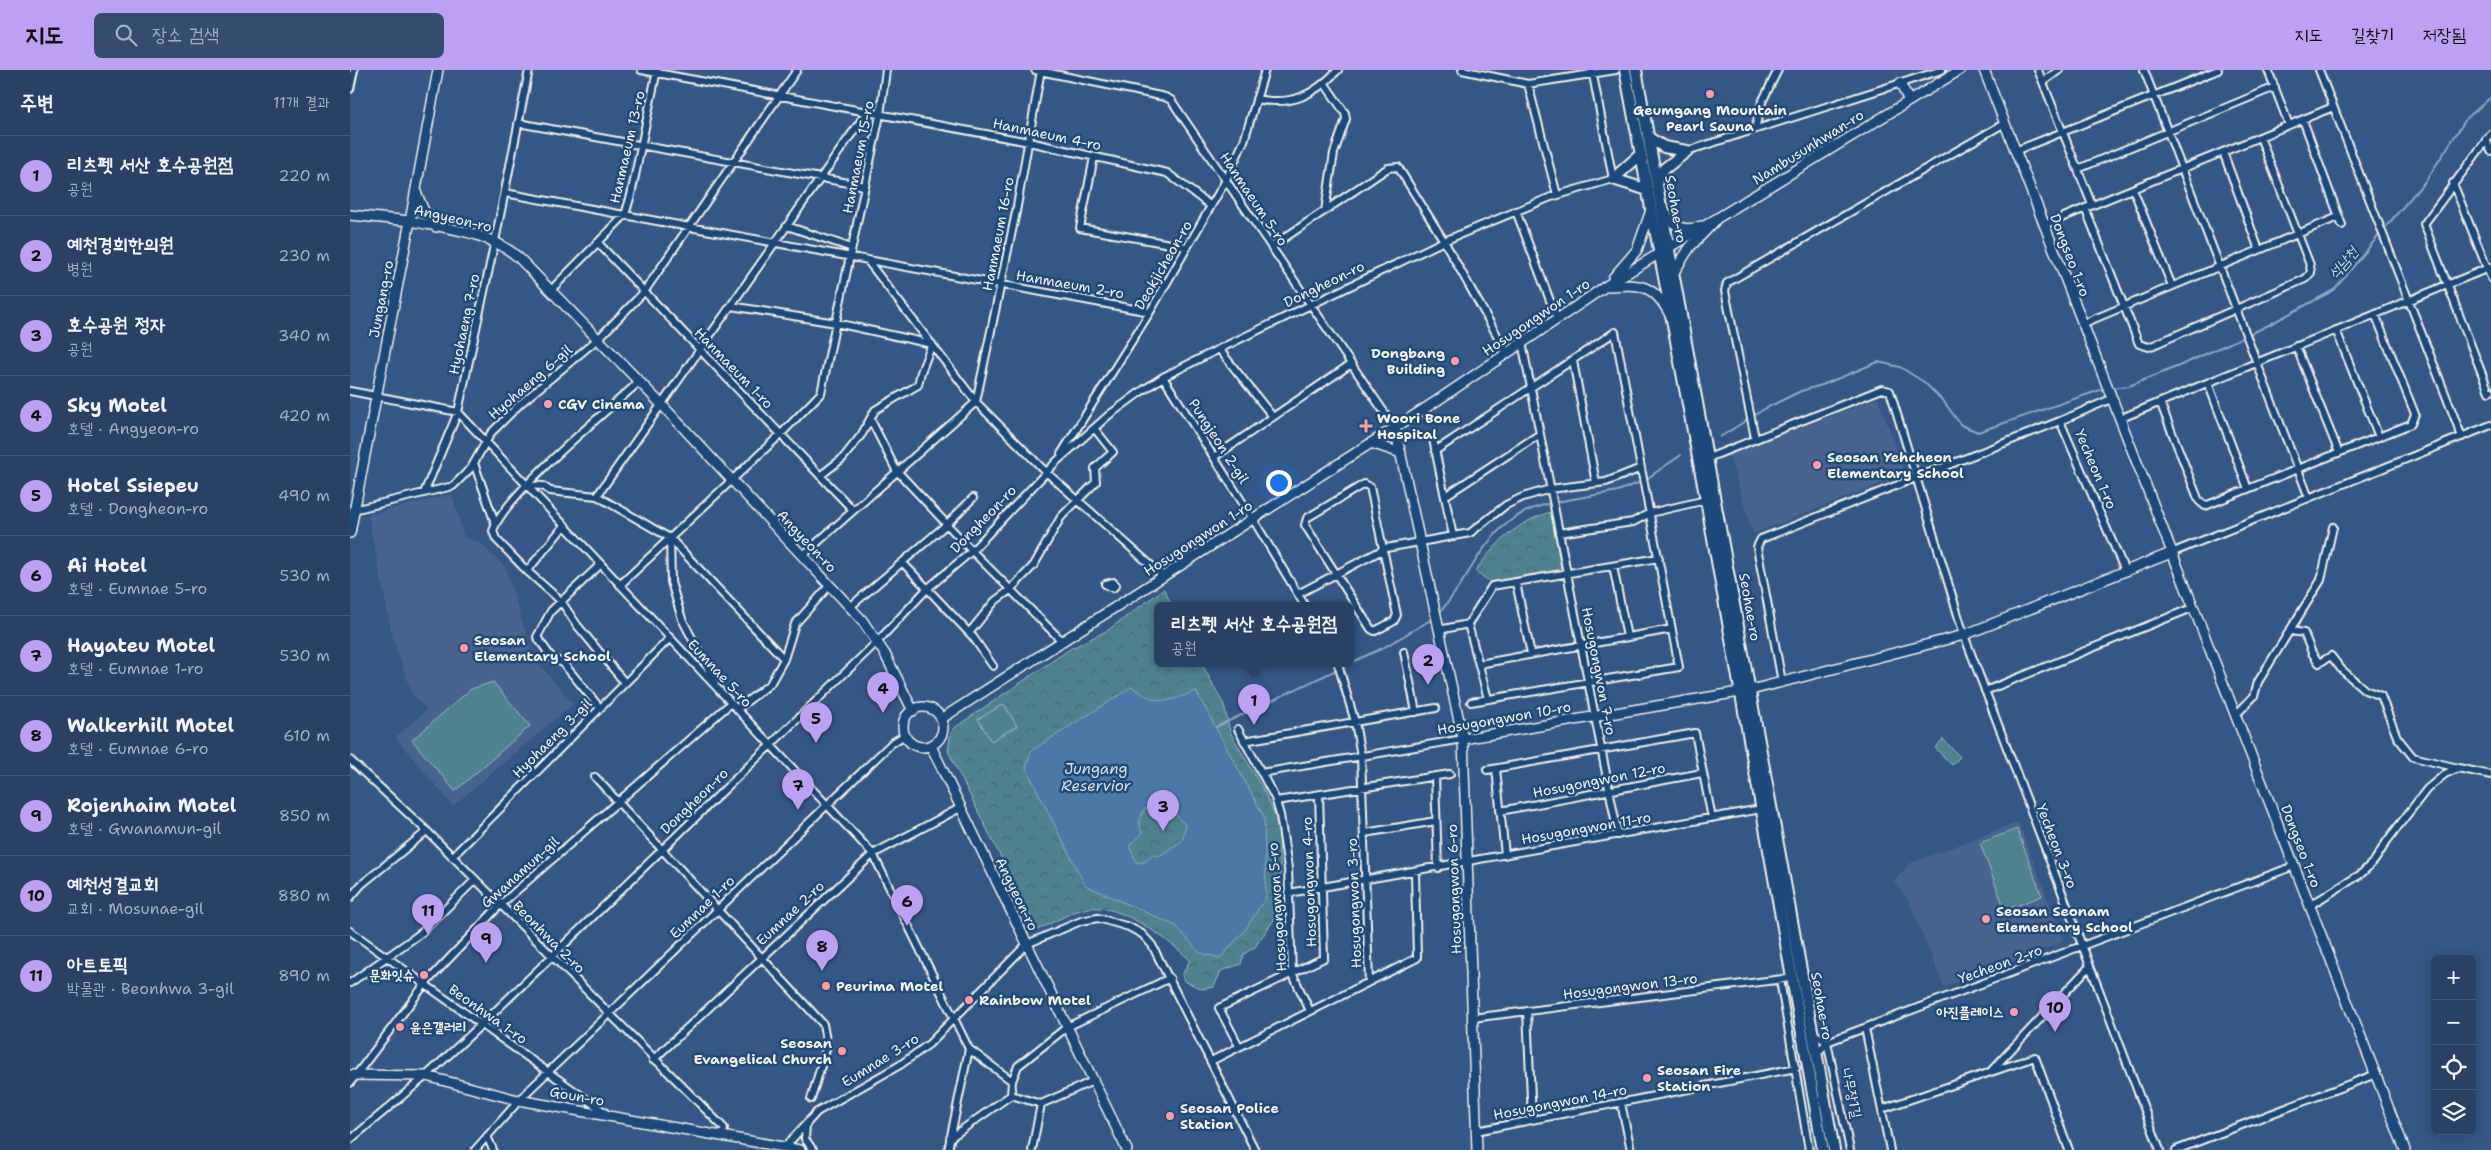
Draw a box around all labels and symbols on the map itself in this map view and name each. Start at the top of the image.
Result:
marker: Geumgang Mountain Pearl Sauna [1704,88,1716,100]
street label: Hanmaeum 13-ro [605,89,649,205]
street label: Hanmaeum 15-ro [838,99,878,215]
place label: Geumgang Mountain Pearl Sauna [1633,101,1787,135]
street label: Nambusunhwan-ro [1749,105,1867,189]
street label: Hanmaeum 4-ro [991,114,1103,154]
street label: Hanmaeum 5-ro [1216,149,1292,249]
street label: Seohae-ro [1661,174,1691,244]
street label: Hanmaeum 16-ro [978,176,1018,292]
street label: Angyeon-ro [412,200,494,236]
street label: Dongseo 1-ro [2046,211,2094,299]
street label: Deokjicheon-ro [1130,217,1196,313]
water label: 석남천 [2324,241,2364,283]
street label: Dongheon-ro [1281,257,1367,311]
street label: Jungang-ro [365,259,397,339]
street label: Hanmaeum 2-ro [1015,266,1125,302]
street label: Hyohaeng 7-ro [445,272,483,376]
street label: Hosugongwon 1-ro [1479,274,1593,360]
street label: Hanmaeum 1-ro [691,324,777,412]
street label: Hyohaeng 6-gil [484,340,576,423]
place label: Dongbang Building [1371,344,1445,378]
marker: Dongbang Building [1449,355,1461,367]
place label: CGV Cinema [558,395,645,413]
street label: Pungjeon 2-gil [1185,395,1254,487]
marker: CGV Cinema [542,398,554,410]
place label: Woori Bone Hospital [1377,409,1460,443]
marker: Woori Bone Hospital [1359,419,1373,433]
street label: Yecheon 1-ro [2071,426,2121,512]
place label: Seosan Yehcheon Elementary School [1827,448,1964,482]
marker: Seosan Yehcheon Elementary School [1811,459,1823,471]
your location [1266,470,1292,496]
street label: Dongheon-ro [946,481,1020,557]
street label: Hosugongwon 1-ro [1140,496,1256,580]
street label: Angyeon-ro [773,506,841,576]
street label: Seohae-ro [1735,572,1765,642]
street label: Hosugongwon 7-ro [1578,605,1620,737]
place label: Seosan Elementary School [474,631,611,665]
street label: Eumnae 5-ro [684,635,756,711]
marker: Seosan Elementary School [458,642,470,654]
pin: 2 [1412,644,1444,685]
pin: 4 [867,672,899,713]
pin: 1 [1238,684,1270,725]
street label: Hyohaeng 3-gil [508,694,596,782]
street label: Hosugongwon 10-ro [1436,697,1572,739]
pin: 5 [800,702,832,743]
street label: Hosugongwon 12-ro [1531,758,1667,802]
water label: Jungang Reservior [1061,759,1132,796]
street label: Dongheon-ro [656,764,732,838]
pin: 7 [782,769,814,810]
pin: 3 [1147,790,1179,831]
street label: Yecheon 3-ro [2033,801,2081,891]
street label: Dongseo 1-ro [2277,802,2325,890]
street label: Hosugongwon 11-ro [1520,808,1652,848]
street label: Hosugongwon 4-ro [1298,816,1320,948]
street label: Hosugongwon 6-ro [1443,824,1465,954]
street label: Gwanamun-gil [477,832,563,912]
street label: Hosugongwon 3-ro [1343,838,1365,968]
street label: Hosugongwon 5-ro [1264,842,1290,972]
street label: Angyeon-ro [991,854,1043,934]
street label: Eumnae 1-ro [666,872,738,942]
street label: Eumnae 2-ro [752,877,828,949]
pin: 6 [891,885,923,926]
pin: 11 [412,894,444,935]
street label: Beonhwa 2-ro [509,897,589,977]
place label: Seosan Seonam Elementary School [1996,902,2133,936]
marker: Seosan Seonam Elementary School [1980,913,1992,925]
pin: 9 [470,922,502,963]
pin: 8 [806,930,838,971]
street label: Yecheon 2-ro [1955,940,2045,988]
place label: 문화잇슈 [369,966,414,984]
marker: 문화잇슈 [418,969,430,981]
street label: Hosugongwon 13-ro [1562,969,1698,1003]
street label: Seohae-ro [1807,971,1837,1041]
place label: Peurima Motel [836,977,943,995]
street label: Beonhwa 1-ro [445,980,531,1048]
marker: Peurima Motel [820,980,832,992]
place label: Rainbow Motel [979,991,1091,1009]
pin: 10 [2039,991,2071,1032]
marker: Rainbow Motel [963,994,975,1006]
place label: 아진플레이스 [1936,1003,2004,1021]
marker: 아진플레이스 [2008,1006,2020,1018]
place label: 윤은갤러리 [410,1018,466,1036]
marker: 윤은갤러리 [394,1021,406,1033]
street label: Eumnae 3-ro [838,1029,922,1091]
place label: Seosan Evangelical Church [693,1034,832,1068]
marker: Seosan Evangelical Church [836,1045,848,1057]
place label: Seosan Fire Station [1657,1061,1741,1095]
street label: 나무장1길 [1838,1066,1866,1120]
marker: Seosan Fire Station [1641,1072,1653,1084]
street label: Hosugongwon 14-ro [1492,1080,1628,1124]
street label: Goun-ro [548,1082,606,1110]
place label: Seosan Police Station [1180,1099,1279,1133]
marker: Seosan Police Station [1164,1110,1176,1122]

